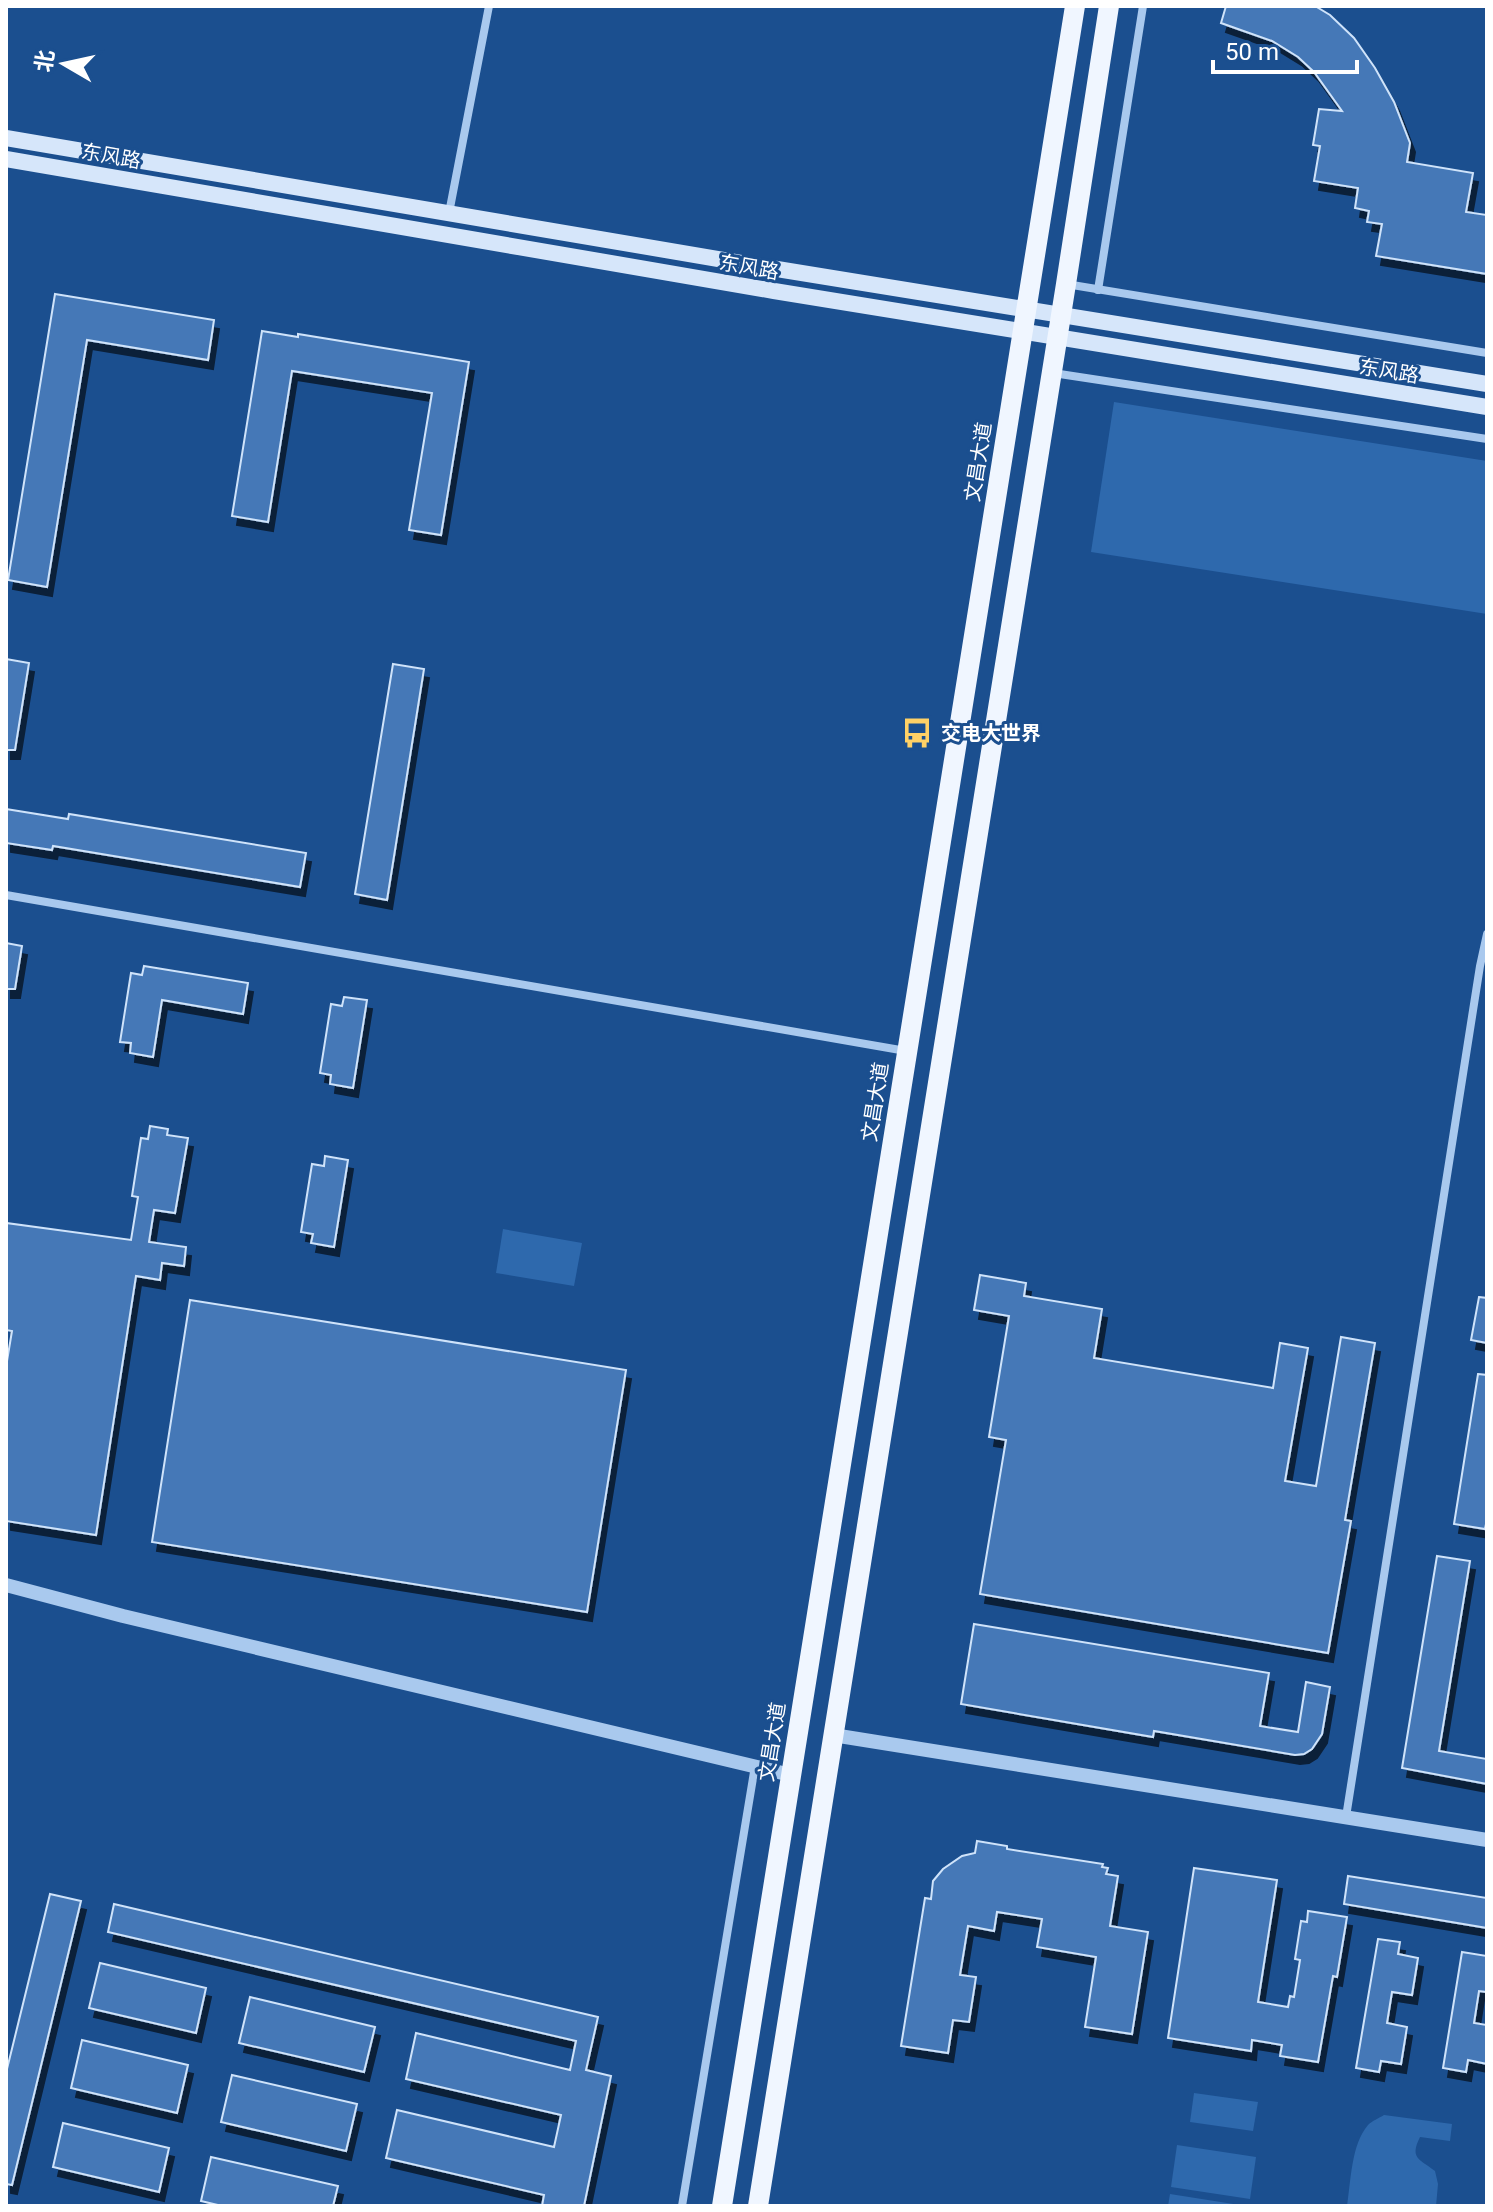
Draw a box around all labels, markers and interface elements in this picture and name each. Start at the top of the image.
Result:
north arrow [24,24,104,104]
scale bar [1213,24,1357,74]
text: 50 m [1225,38,1279,66]
text: 北 [31,48,59,74]
street label: 东风路 [79,139,143,173]
street label: 东风路 [717,250,781,284]
street label: 东风路 [1357,354,1421,388]
street label: 文昌大道 [960,421,996,503]
bus stop icon: 交电大世界 [900,716,934,750]
place label: 交电大世界 [941,721,1041,745]
street label: 文昌大道 [857,1061,893,1143]
street label: 文昌大道 [754,1701,790,1783]

